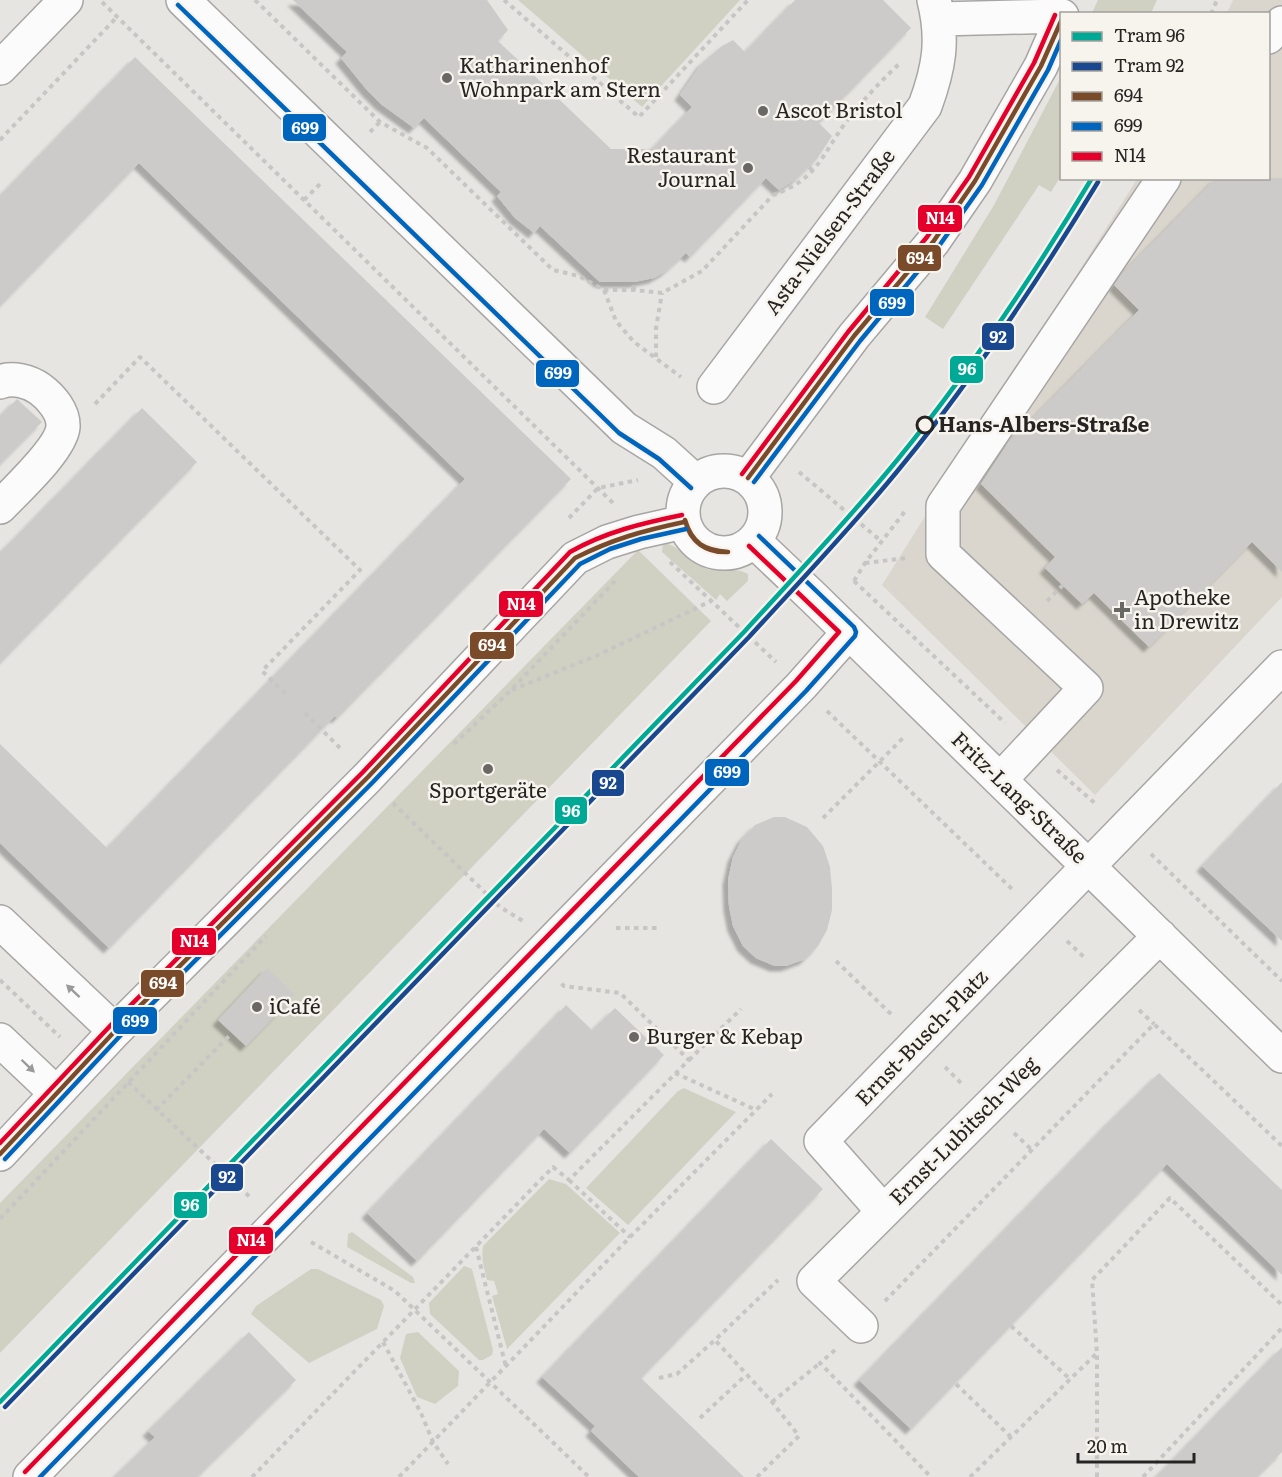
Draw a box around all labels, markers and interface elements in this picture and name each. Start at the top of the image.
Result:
legend [1060,12,1270,180]
text: Tram 96 [1114,21,1185,48]
place label: Katharinenhof Wohnpark am Stern [459,48,661,103]
text: Tram 92 [1114,51,1184,78]
marker: Katharinenhof Wohnpark am Stern [440,71,454,85]
text: 694 [1114,81,1143,108]
place label: Ascot Bristol [775,93,902,124]
marker: Ascot Bristol [756,104,770,118]
text: 699 [1114,111,1143,138]
line badge: 699 [282,113,327,142]
text: 699 [291,115,319,139]
place label: Restaurant Journal [626,138,737,193]
street label: Asta-Nielsen-Straße [755,141,901,320]
text: N14 [1114,141,1146,168]
marker: Restaurant Journal [741,161,755,175]
line badge: N14 [917,204,963,233]
text: N14 [925,205,955,229]
line badge: 694 [897,244,942,272]
text: 694 [906,245,934,269]
line badge: 699 [869,288,915,317]
text: 699 [878,290,906,314]
line badge: 92 [981,322,1015,351]
text: 92 [989,324,1007,348]
line badge: 96 [949,355,984,384]
text: 96 [958,356,976,380]
line badge: 699 [535,359,580,388]
text: 699 [544,360,572,384]
place label: Hans-Albers-Straße [938,407,1149,438]
marker: Hans-Albers-Straße [916,416,934,434]
place label: Apotheke in Drewitz [1134,580,1239,635]
line badge: N14 [498,590,544,618]
text: N14 [506,591,536,615]
marker: Apotheke in Drewitz [1115,603,1129,617]
line badge: 694 [469,631,515,660]
text: 694 [478,632,506,656]
street label: Fritz-Lang-Straße [946,723,1096,869]
line badge: 699 [704,758,750,787]
text: 699 [713,759,741,783]
marker: Sportgeräte [481,762,495,776]
line badge: 92 [591,769,625,797]
text: 92 [599,770,617,794]
place label: Sportgeräte [429,773,547,804]
line badge: 96 [554,796,588,825]
text: 96 [562,798,580,822]
line badge: N14 [171,927,217,956]
text: N14 [179,928,209,952]
street label: Ernst-Busch-Platz [847,961,994,1112]
line badge: 694 [140,969,185,998]
text: 694 [149,970,177,994]
one-way arrow [66,984,80,998]
place label: iCafé [269,989,321,1020]
marker: iCafé [250,1000,264,1014]
line badge: 699 [112,1006,158,1035]
text: 699 [121,1008,149,1032]
place label: Burger & Kebap [646,1019,803,1050]
marker: Burger & Kebap [627,1030,641,1044]
street label: Ernst-Lubitsch-Weg [881,1048,1044,1211]
one-way arrow [20,1059,34,1073]
line badge: 92 [210,1163,244,1192]
text: 92 [218,1164,236,1188]
line badge: 96 [173,1191,208,1219]
text: 96 [181,1192,199,1216]
line badge: N14 [228,1226,274,1255]
text: N14 [236,1227,266,1251]
scale bar [1078,1426,1194,1464]
text: 20 m [1087,1432,1128,1459]

